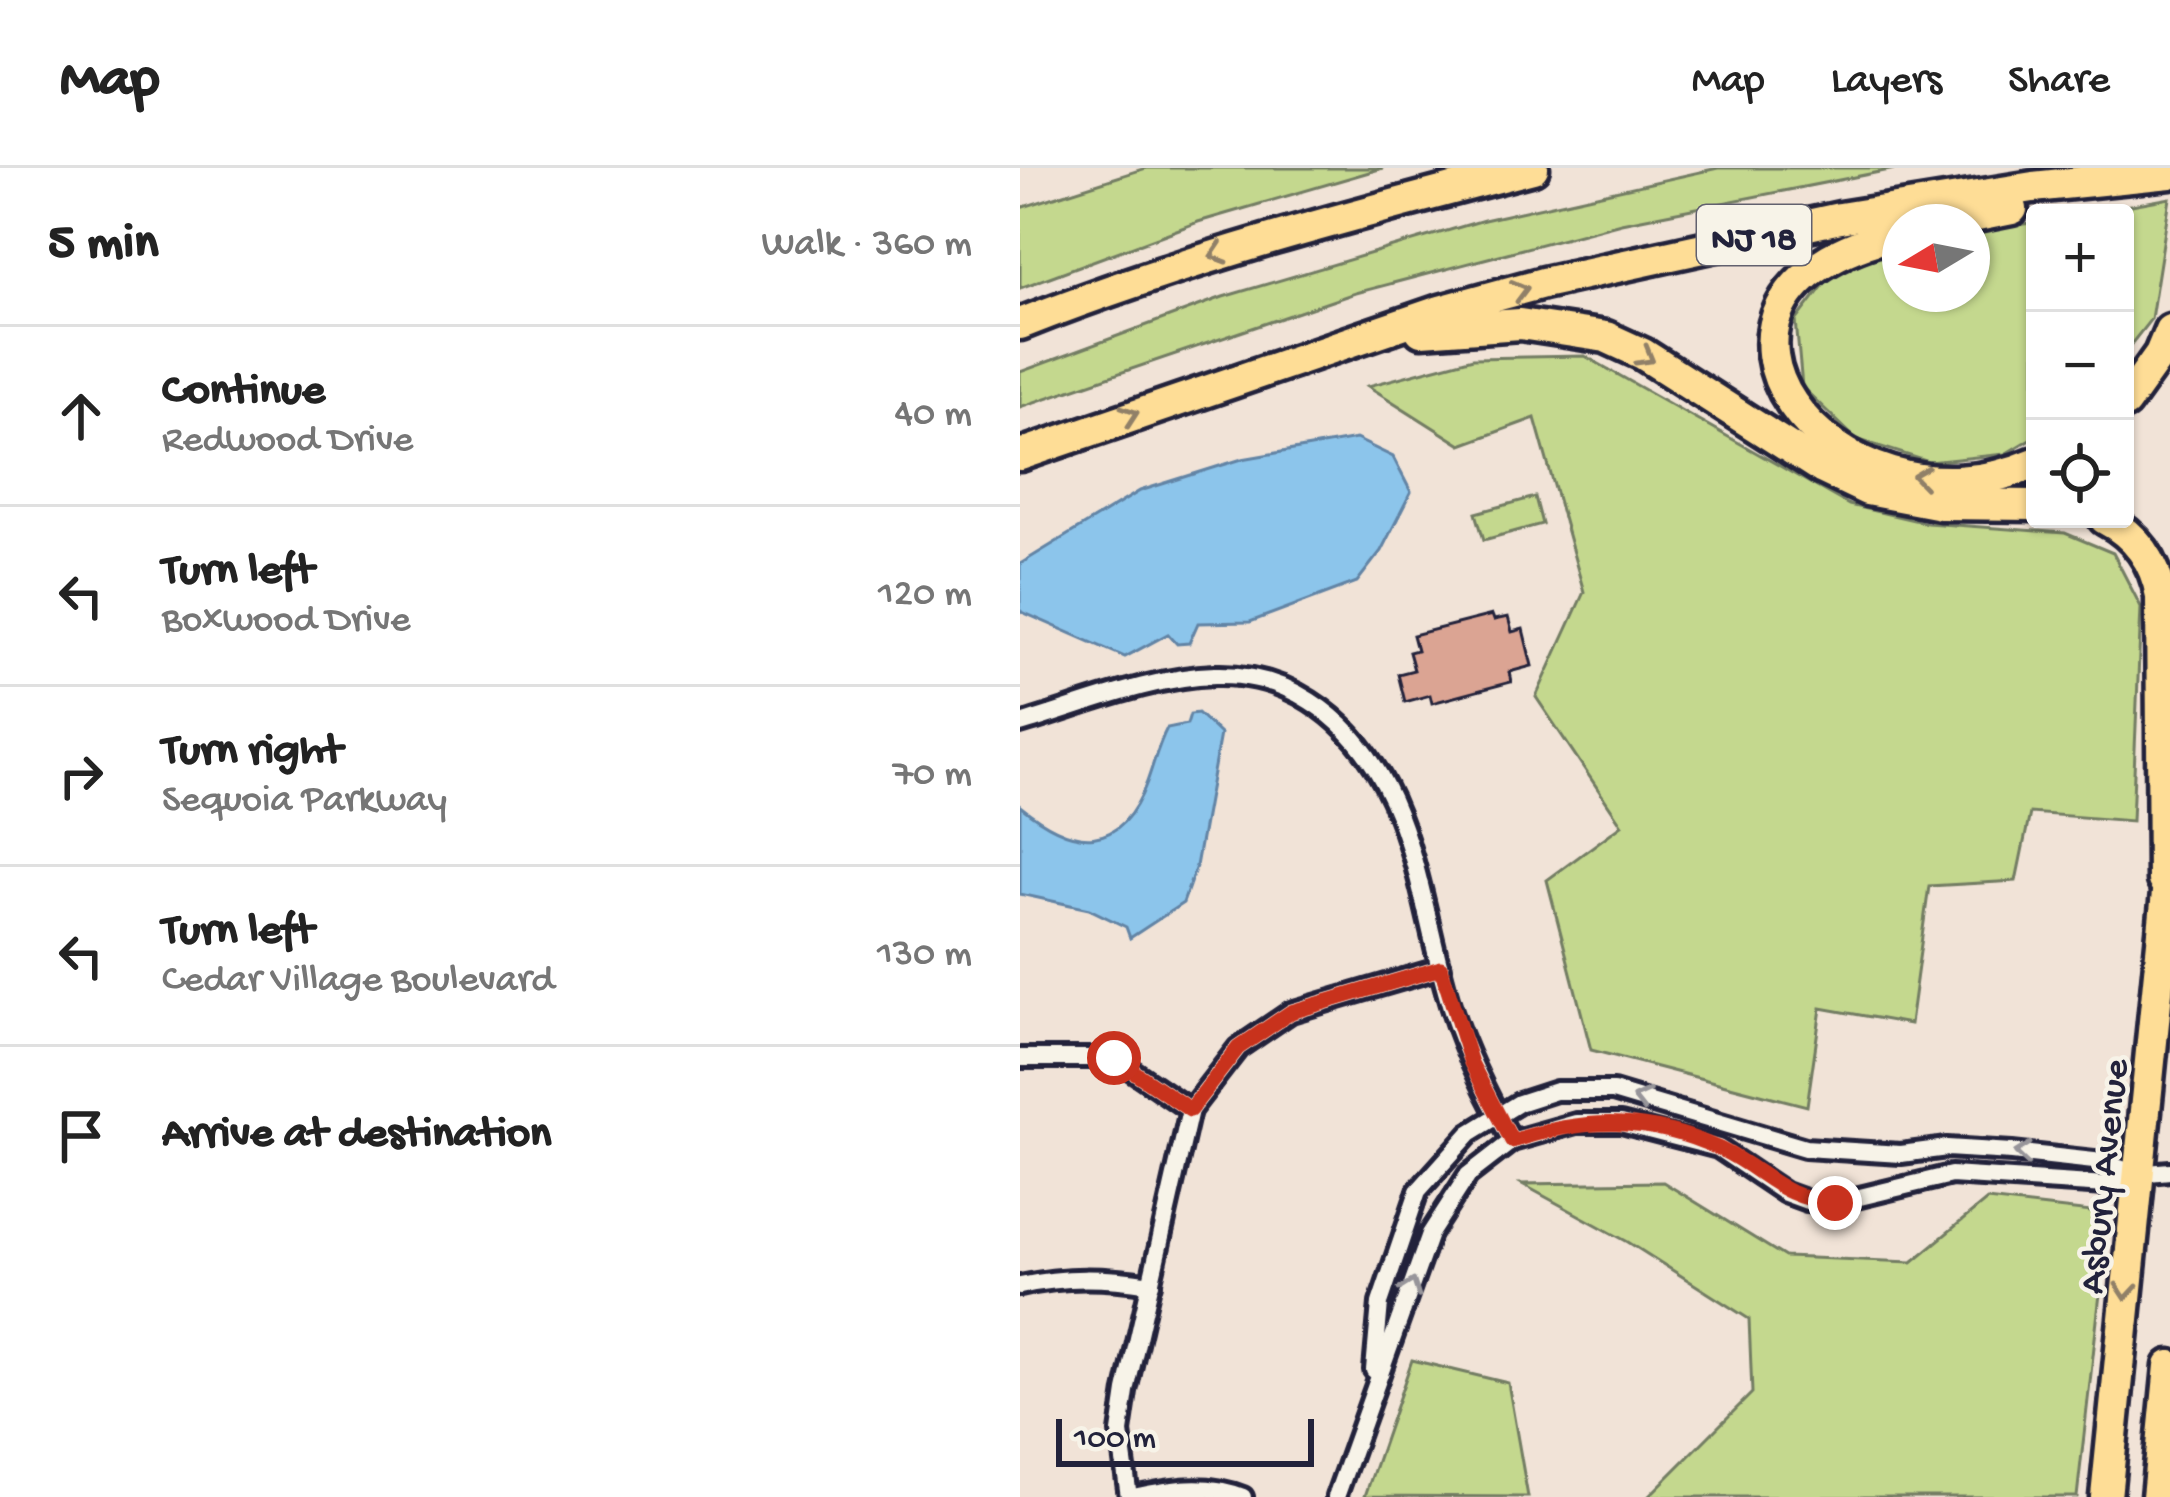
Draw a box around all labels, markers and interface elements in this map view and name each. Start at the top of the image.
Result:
text: Map [60,49,159,116]
text: Map [1692,58,1765,107]
text: Layers [1831,58,1942,107]
text: Share [2008,58,2110,107]
north arrow [1882,204,1990,312]
map controls [2026,204,2134,528]
button: + [2026,204,2134,312]
road number: NJ 18 [1697,205,1811,265]
text: 5 min [48,216,158,276]
text: Walk · 360 m [761,223,972,269]
one-way arrow [1208,240,1229,265]
one-way arrow [1509,279,1529,304]
button: − [2026,312,2134,420]
one-way arrow [1633,342,1655,365]
text: Continue [162,366,325,419]
icon: ahead [48,383,114,449]
text: 40 m [894,393,972,439]
one-way arrow [1118,405,1139,429]
text: Redwood Drive [162,419,413,465]
button: locate [2026,420,2134,528]
one-way arrow [1911,464,1930,490]
text: Turn left [162,546,314,599]
icon: left [48,563,114,629]
text: 120 m [878,573,972,619]
text: Boxwood Drive [162,599,411,645]
text: Turn right [162,726,342,779]
icon: right [48,743,114,809]
text: 70 m [893,753,972,799]
text: Sequoia Parkway [162,779,447,825]
text: Turn left [162,906,314,959]
icon: left [48,923,114,989]
text: 130 m [877,933,972,979]
text: Cedar Village Boulevard [162,959,554,1005]
route start [1087,1031,1141,1085]
street label: Asbury Avenue [2072,1056,2142,1296]
one-way arrow [1631,1088,1652,1113]
icon: arrive [48,1103,114,1169]
text: Arrive at destination [162,1109,551,1162]
one-way arrow [2013,1141,2033,1167]
route end [1808,1176,1862,1230]
one-way arrow [1397,1278,1421,1299]
one-way arrow [2114,1281,2139,1300]
scale bar [1056,1413,1314,1466]
text: 100 m [1074,1421,1156,1459]

